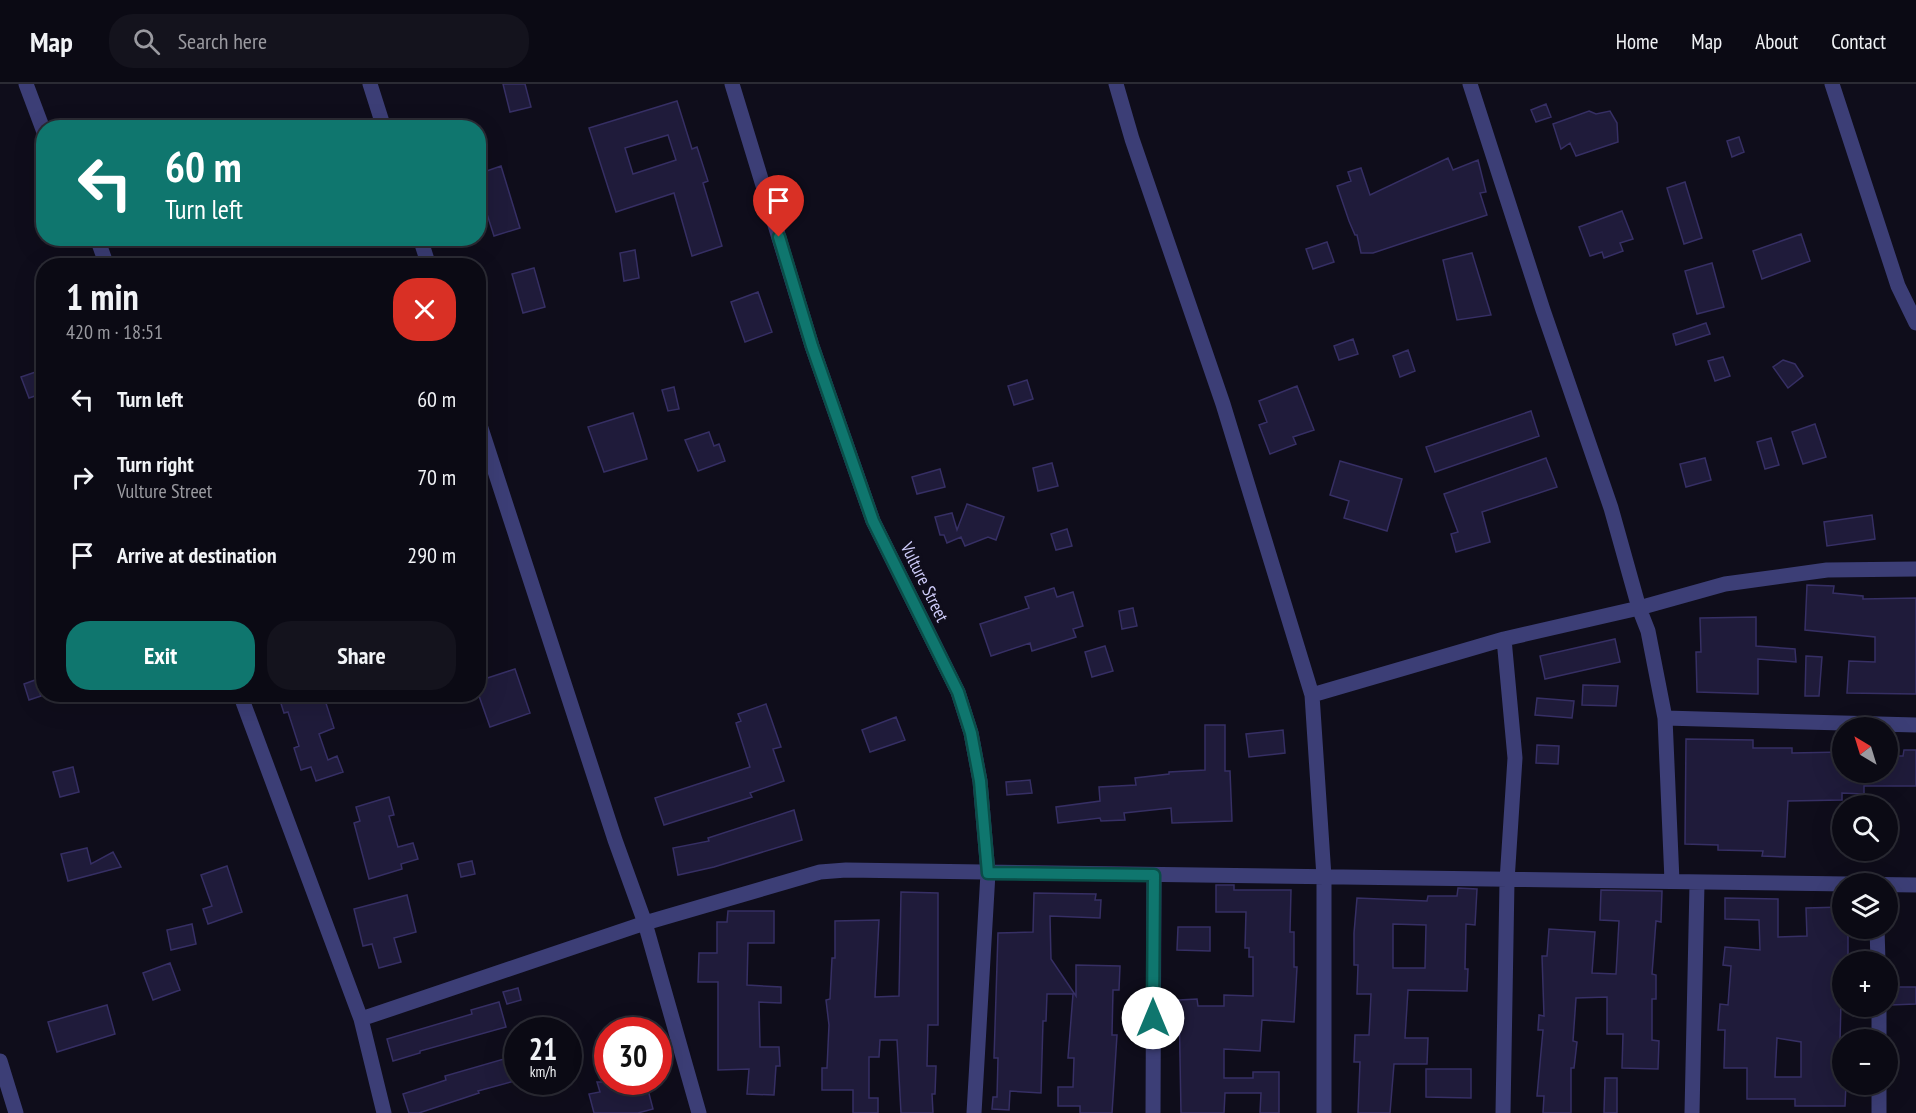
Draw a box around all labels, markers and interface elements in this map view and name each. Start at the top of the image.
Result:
search box [109,14,529,68]
text: Map [30,23,73,60]
icon: search [130,25,163,58]
text: Search here [178,27,267,55]
text: Home [1616,28,1658,55]
text: Map [1691,28,1722,55]
text: About [1755,28,1798,55]
text: Contact [1831,28,1886,55]
text: 60 m [165,139,242,194]
icon: left [66,144,144,222]
pin [753,175,804,237]
icon: arrive [762,184,795,217]
text: Turn left [165,192,243,226]
text: 1 min [66,273,139,320]
button: close [393,278,456,341]
text: 420 m · 18:51 [66,319,163,345]
icon: left [66,383,99,416]
text: Turn left [117,385,183,413]
text: 60 m [417,385,456,413]
text: Turn right [117,450,194,478]
icon: right [66,461,99,494]
text: 70 m [417,463,456,491]
text: Vulture Street [117,478,212,504]
street label: Vulture Street [895,537,954,626]
icon: arrive [66,539,99,572]
text: Arrive at destination [117,541,277,569]
text: 290 m [407,541,456,569]
button: Exit [66,621,255,690]
button: Share [267,621,456,690]
north arrow [1832,717,1898,783]
map controls [1832,717,1898,1095]
button: search [1832,795,1898,861]
button: layers [1832,873,1898,939]
button: + [1832,951,1898,1017]
position arrow [1121,986,1185,1050]
speed limit sign: 30 [594,1017,672,1095]
text: 21 [529,1029,557,1068]
button: − [1832,1029,1898,1095]
text: km/h [530,1062,556,1081]

